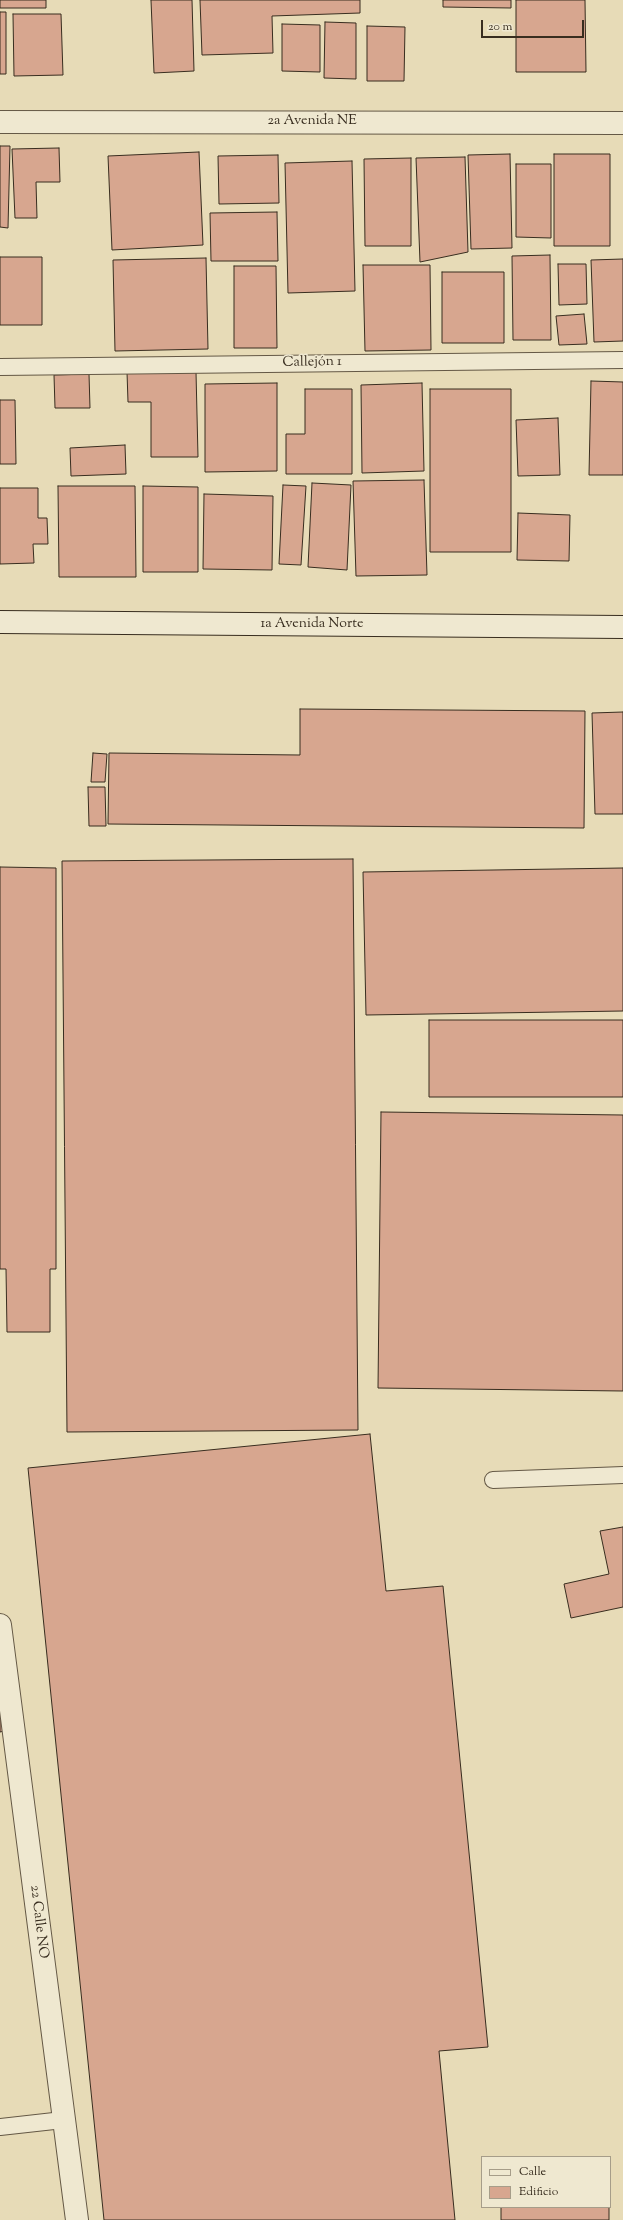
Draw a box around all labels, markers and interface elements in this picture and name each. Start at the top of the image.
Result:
scale bar [483,12,586,38]
text: 20 m [488,18,512,36]
street label: 2a Avenida NE [267,114,357,130]
street label: Callejón 1 [282,354,342,372]
street label: 1a Avenida Norte [261,617,363,633]
street label: 22 Calle NO [25,1884,51,1960]
legend [481,2156,611,2208]
text: Calle [519,2163,546,2181]
text: Edificio [519,2183,558,2201]

